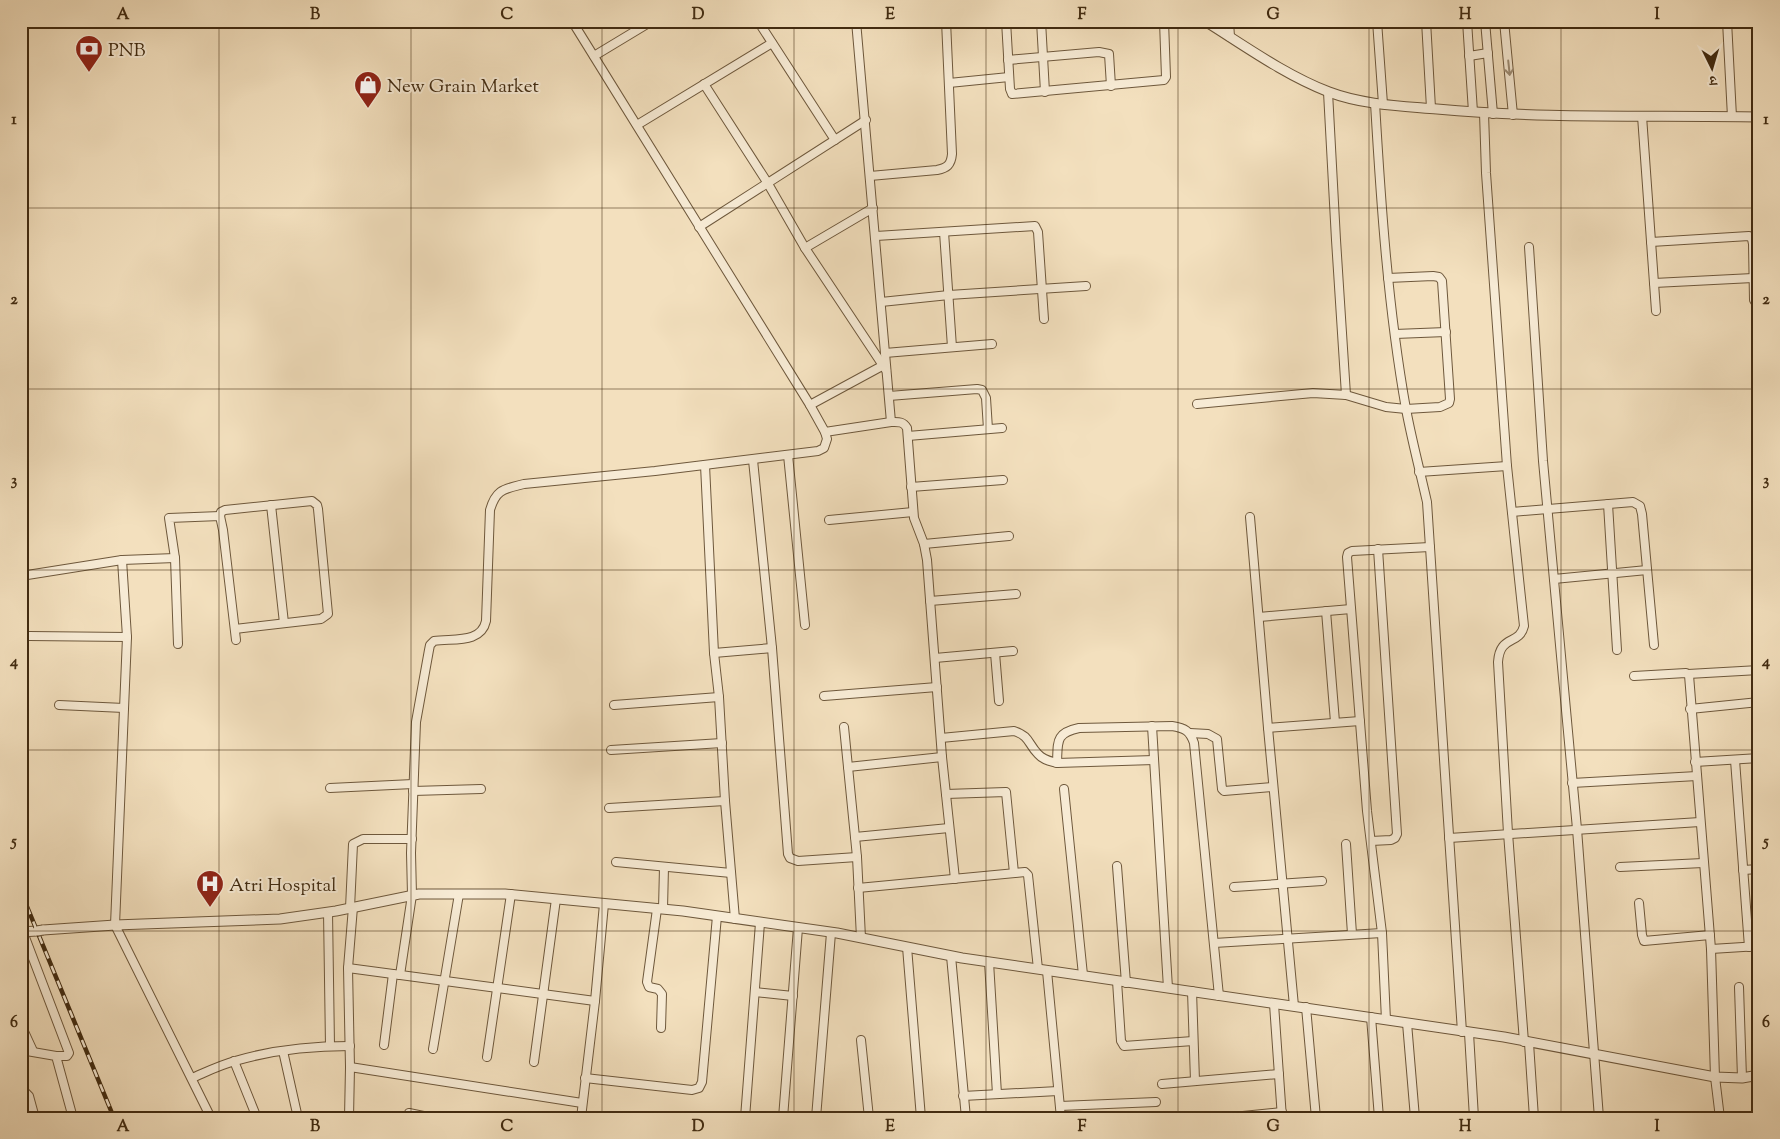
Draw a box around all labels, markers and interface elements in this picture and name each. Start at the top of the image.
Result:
text: A [117,4,130,27]
text: B [310,4,320,27]
text: C [501,4,514,27]
text: D [692,4,705,27]
text: E [885,4,895,27]
text: F [1078,4,1087,27]
text: G [1266,4,1280,27]
text: H [1459,4,1472,27]
text: I [1654,4,1660,27]
bank icon: PNB [74,34,104,73]
place label: PNB [108,38,146,65]
north arrow [1688,42,1738,92]
one-way arrow [1504,60,1514,76]
text: उ [1708,69,1718,89]
shop icon: New Grain Market [353,70,383,109]
place label: New Grain Market [387,74,540,101]
text: 1 [11,109,17,132]
text: 1 [1763,109,1769,132]
text: 2 [10,289,18,312]
text: 2 [1762,289,1770,312]
text: 3 [11,470,18,493]
text: 3 [1763,470,1770,493]
text: 4 [9,651,18,674]
text: 4 [1761,651,1770,674]
text: 5 [9,831,17,854]
text: 5 [1761,831,1769,854]
hospital icon: Atri Hospital [195,869,225,908]
place label: Atri Hospital [229,873,337,900]
text: 6 [10,1012,18,1035]
text: 6 [1762,1012,1770,1035]
text: A [117,1116,130,1139]
text: B [310,1116,320,1139]
text: C [501,1116,514,1139]
text: D [692,1116,705,1139]
text: E [885,1116,895,1139]
text: F [1078,1116,1087,1139]
text: G [1266,1116,1280,1139]
text: H [1459,1116,1472,1139]
text: I [1654,1116,1660,1139]

